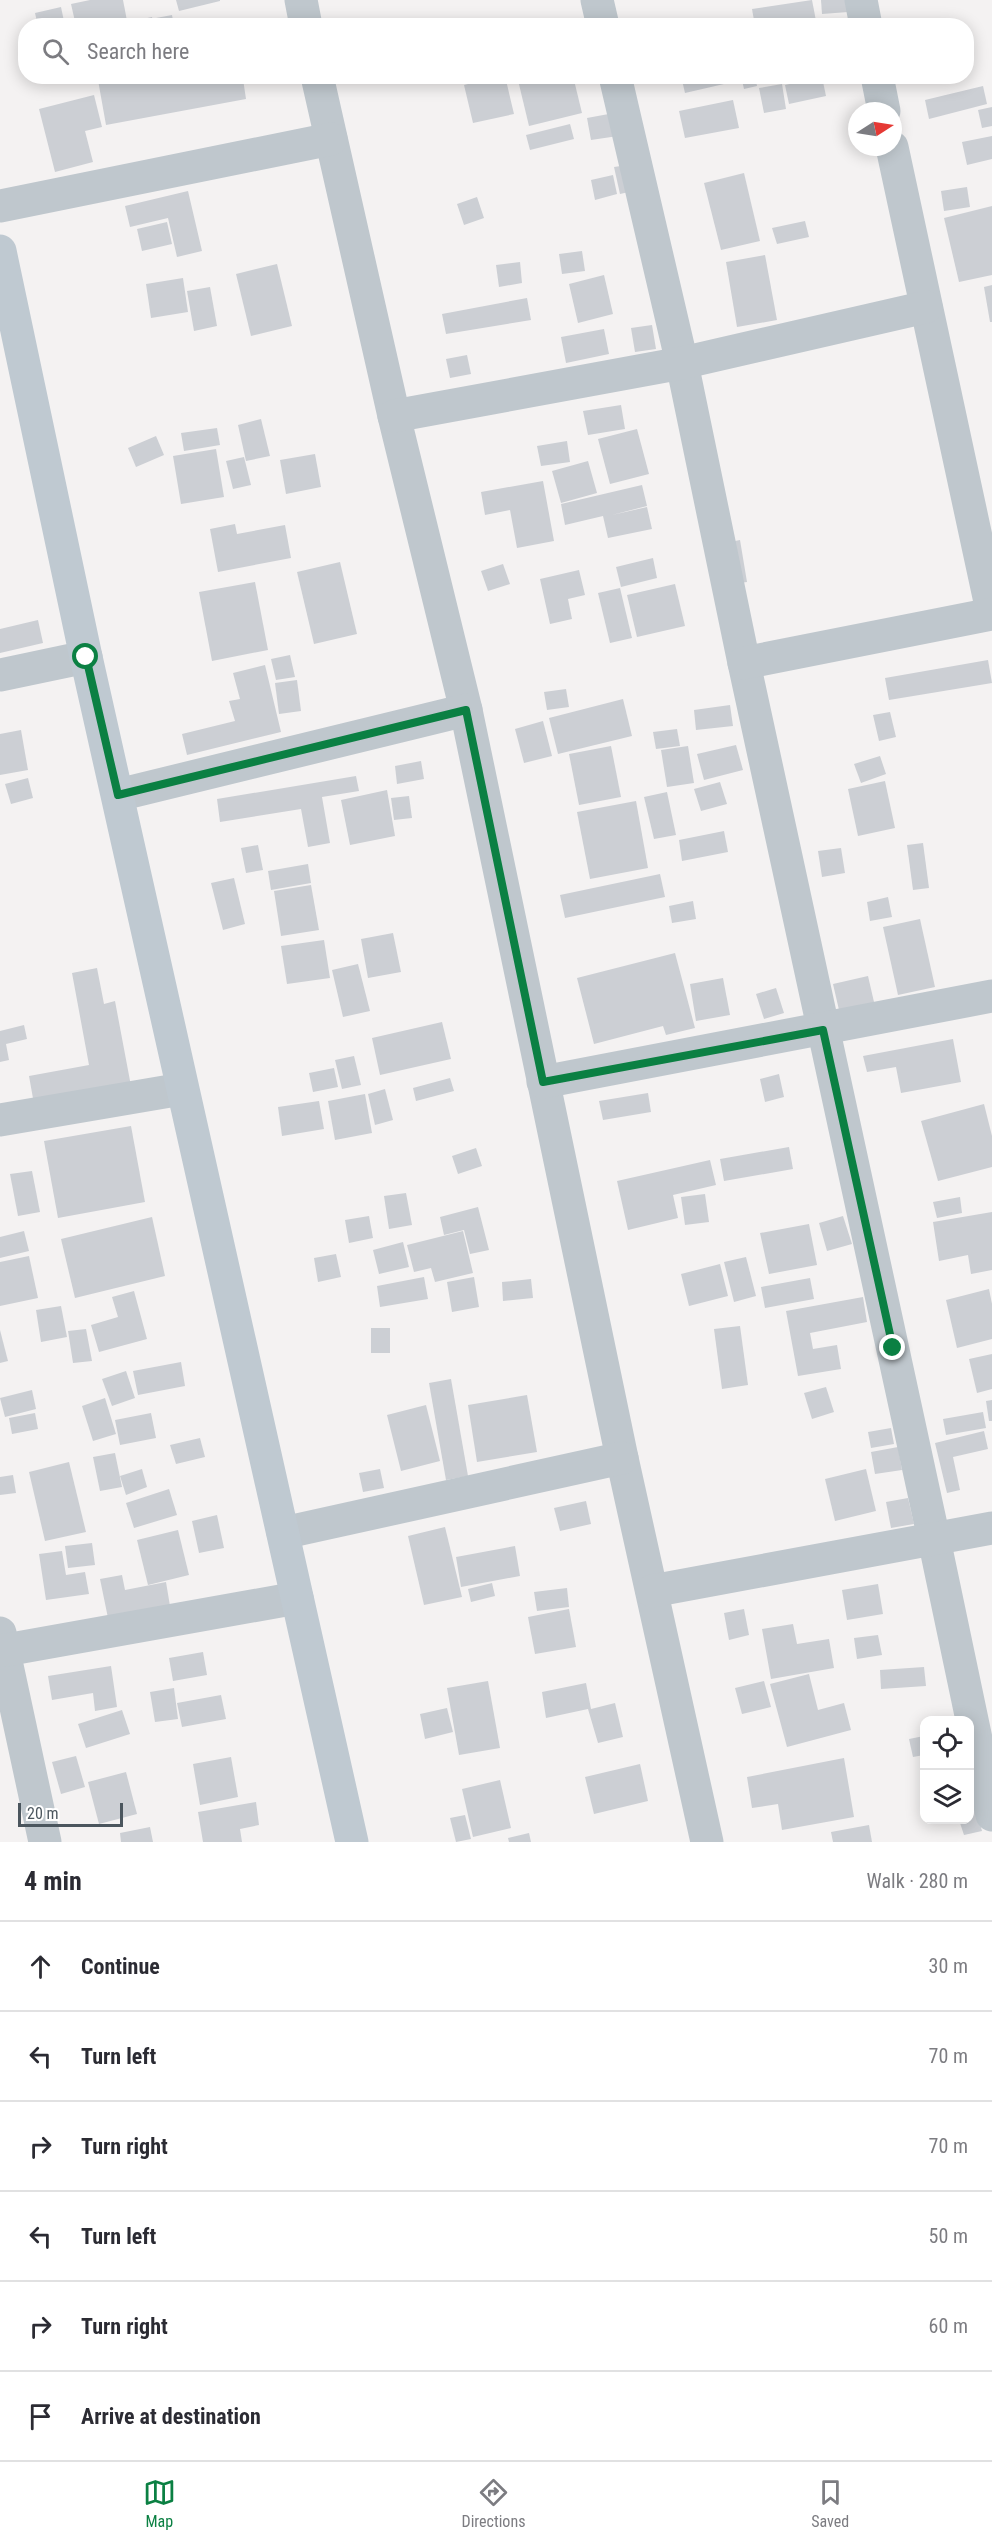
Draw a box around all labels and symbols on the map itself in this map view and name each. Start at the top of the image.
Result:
north arrow [848,102,902,156]
route start [72,643,98,669]
route end [879,1334,905,1360]
scale bar [18,1800,123,1828]

